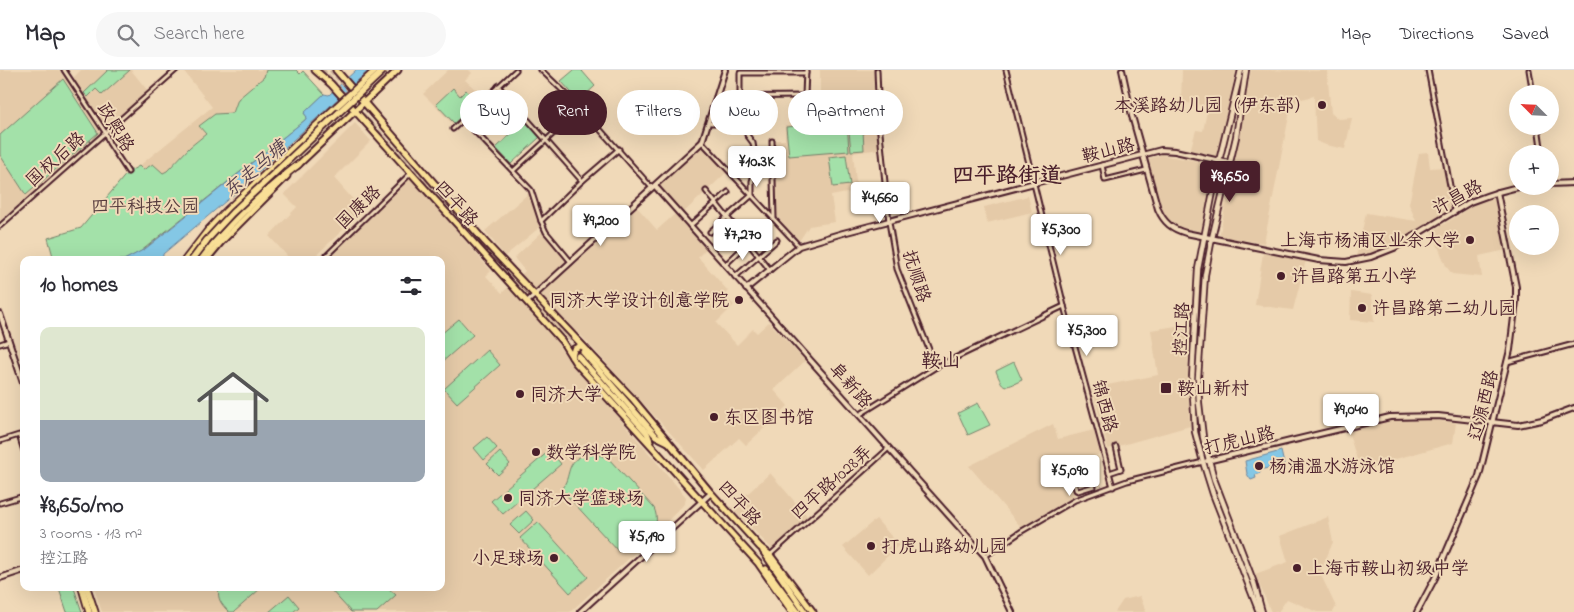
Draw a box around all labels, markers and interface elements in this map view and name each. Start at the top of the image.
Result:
search box [96,12,446,57]
text: Map [25,17,66,52]
icon: search [114,21,142,49]
text: Search here [154,21,245,48]
text: Map [1341,22,1371,48]
text: Directions [1399,22,1474,48]
text: Saved [1502,22,1549,48]
north arrow [1509,85,1559,135]
map controls [1509,85,1559,255]
chip: Buy [460,90,528,135]
chip: Rent [538,90,607,135]
chip: Filters [617,90,700,135]
chip: New [710,90,778,135]
chip: Apartment [788,90,903,135]
place label: 本溪路幼儿园（伊东部） [1114,94,1312,120]
street label: 政熙路 [89,98,139,158]
marker: 本溪路幼儿园（伊东部） [1316,99,1328,111]
street label: 国权后路 [21,127,92,194]
street label: 鞍山路 [1079,133,1138,171]
water label: 东走马塘 [218,134,295,205]
button: + [1509,145,1559,195]
pin: ¥10.3K [716,146,798,188]
text: ¥10.3K [739,150,775,174]
pin: ¥8,650 [1189,160,1271,203]
district label: 四平路街道 [952,161,1062,193]
text: ¥8,650 [1211,165,1249,189]
street label: 许昌路 [1428,175,1488,223]
street label: 四平路 [428,176,483,233]
street label: 国康路 [331,180,388,237]
pin: ¥4,660 [839,182,921,224]
text: ¥4,660 [862,186,898,210]
park label: 四平科技公园 [91,195,199,221]
pin: ¥9,200 [560,204,642,247]
button: − [1509,205,1559,255]
text: ¥9,200 [583,209,619,233]
pin: ¥5,300 [1020,214,1102,256]
pin: ¥7,270 [702,218,784,261]
text: ¥5,300 [1042,218,1080,242]
text: ¥7,270 [724,223,762,247]
place label: 上海市杨浦区业余大学 [1280,229,1460,255]
marker: 上海市杨浦区业余大学 [1464,234,1476,246]
street label: 抚顺路 [894,247,936,306]
place label: 许昌路第五小学 [1291,265,1417,291]
marker: 许昌路第五小学 [1275,270,1287,282]
text: 10 homes [40,271,118,301]
icon: filters [397,272,425,300]
place label: 同济大学设计创意学院 [549,289,729,315]
marker: 同济大学设计创意学院 [733,294,745,306]
place label: 许昌路第二幼儿园 [1372,297,1516,323]
street label: 控江路 [1169,301,1197,357]
marker: 许昌路第二幼儿园 [1356,302,1368,314]
pin: ¥5,300 [1046,314,1128,357]
text: ¥5,300 [1068,319,1106,343]
district label: 鞍山 [921,348,961,377]
street label: 阜新路 [822,358,877,415]
icon: home [188,359,278,449]
street label: 辽源西路 [1464,367,1506,444]
street label: 锦西路 [1084,377,1123,436]
place label: 鞍山新村 [1177,377,1249,403]
marker: 鞍山新村 [1159,381,1173,395]
place label: 同济大学 [530,383,602,409]
marker: 同济大学 [514,388,526,400]
pin: ¥9,040 [1310,394,1392,436]
text: ¥9,040 [1334,398,1368,422]
place label: 东区图书馆 [724,406,814,432]
marker: 东区图书馆 [708,411,720,423]
street label: 打虎山路 [1201,421,1277,463]
street label: 四平路1028弄 [786,440,879,527]
place label: 数学科学院 [546,441,636,467]
marker: 数学科学院 [530,446,542,458]
pin: ¥5,090 [1029,454,1111,497]
place label: 杨浦温水游泳馆 [1269,455,1395,481]
text: ¥5,090 [1052,459,1088,483]
marker: 杨浦温水游泳馆 [1253,460,1265,472]
street label: 四平路 [711,476,766,533]
place label: 同济大学篮球场 [518,487,644,513]
text: ¥8,650/mo [40,492,124,522]
marker: 同济大学篮球场 [502,492,514,504]
pin: ¥5,190 [606,520,688,563]
text: 3 rooms · 113 m² [40,522,142,546]
text: ¥5,190 [630,525,664,549]
place label: 打虎山路幼儿园 [881,535,1007,561]
marker: 打虎山路幼儿园 [865,540,877,552]
text: 控江路 [40,547,88,571]
place label: 小足球场 [472,547,544,573]
marker: 小足球场 [548,552,560,564]
place label: 上海市鞍山初级中学 [1307,557,1469,583]
marker: 上海市鞍山初级中学 [1291,562,1303,574]

